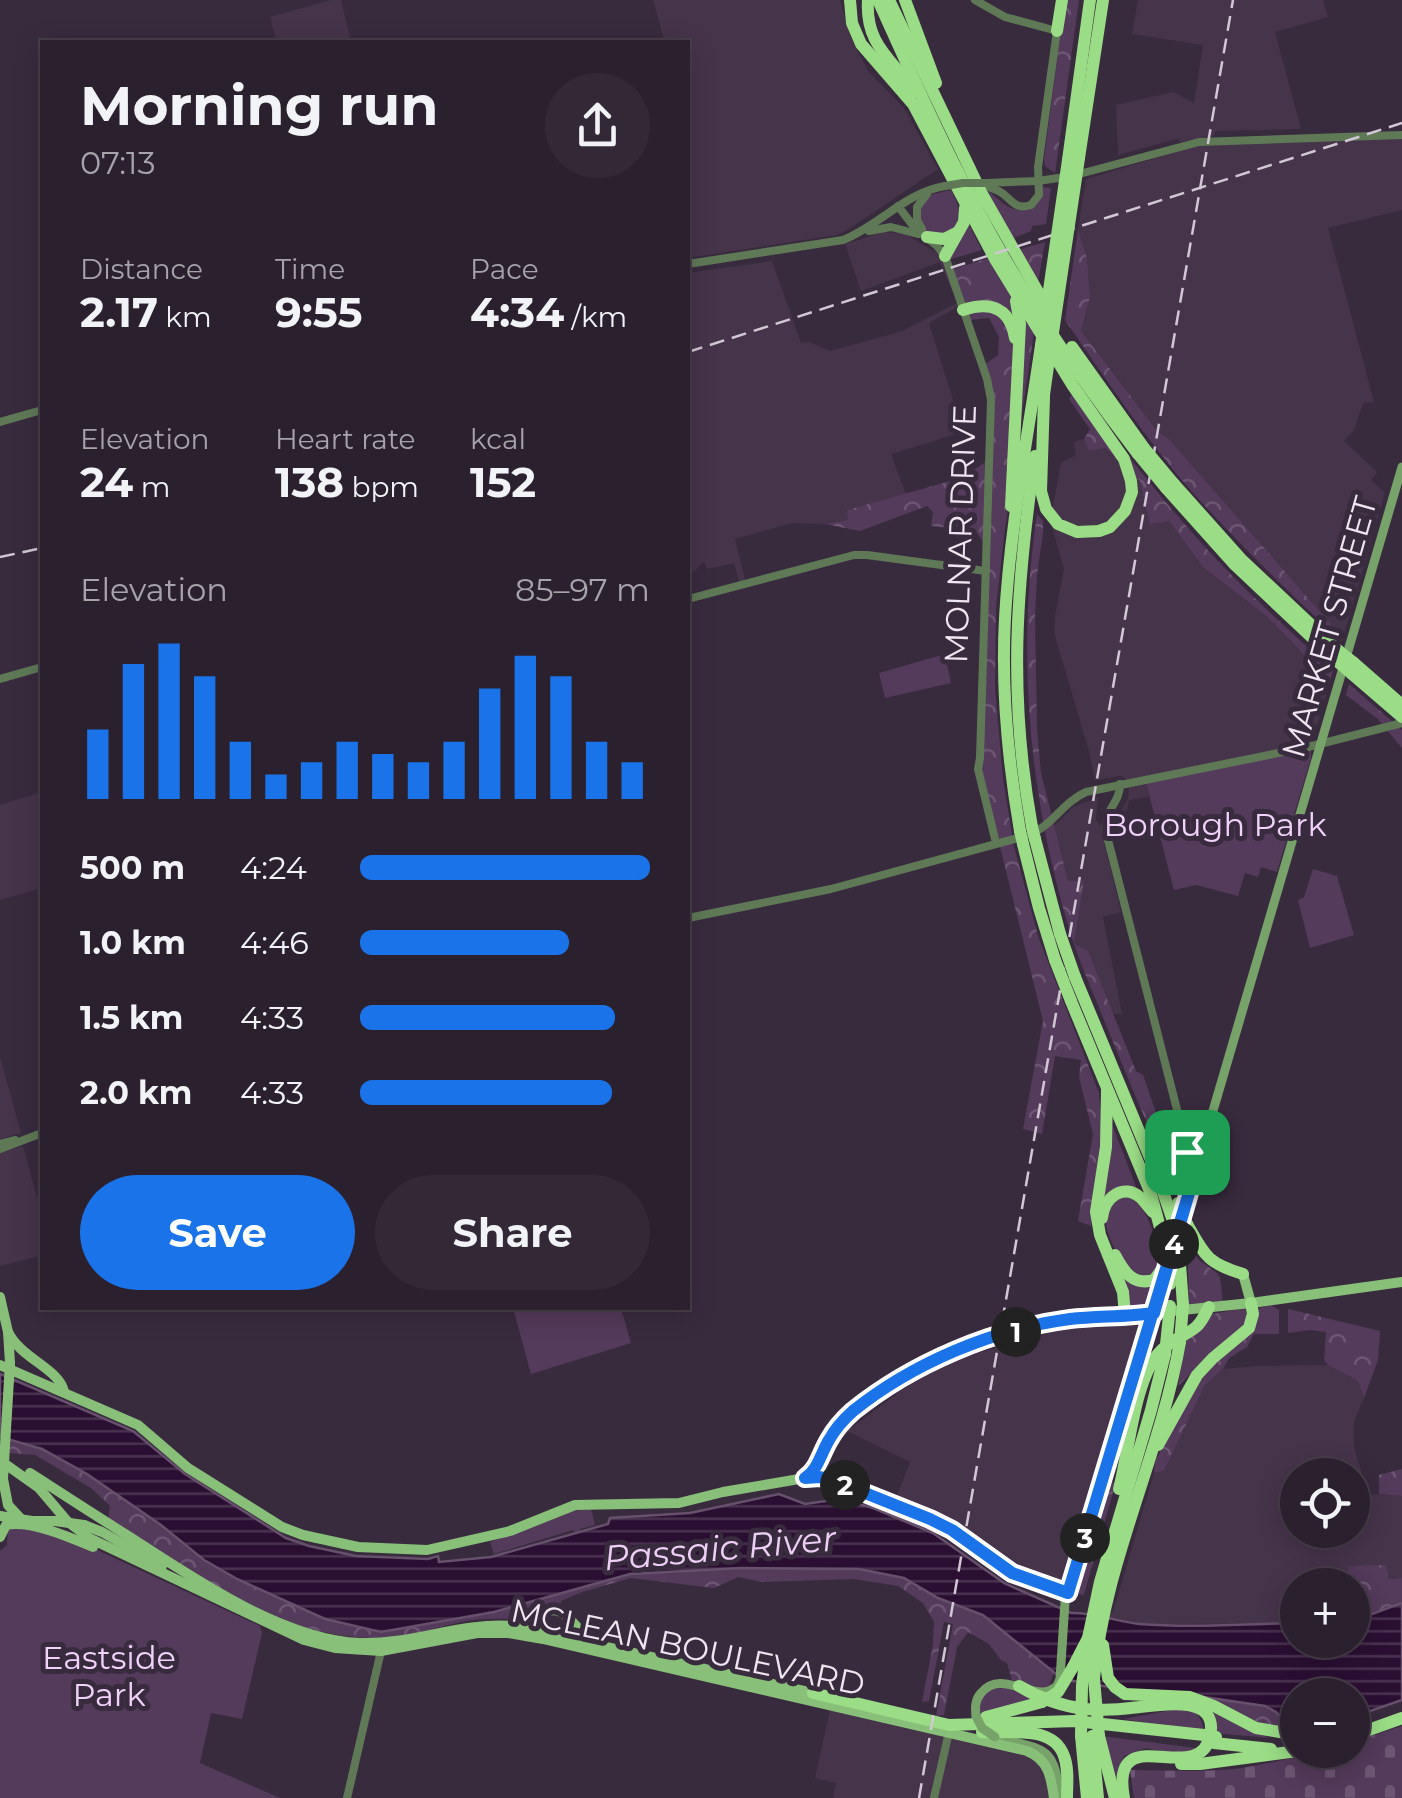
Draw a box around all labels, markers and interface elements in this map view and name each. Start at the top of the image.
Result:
text: Morning run [80,72,438,139]
button: share [545,73,650,178]
text: 07:13 [80,143,156,182]
text: Distance [80,252,203,286]
text: Time [275,252,345,286]
text: Pace [470,252,539,286]
text: 2.17 [80,286,158,338]
text: 9:55 [275,286,363,338]
text: 4:34 [470,286,564,338]
text: km [158,300,212,334]
text: /km [564,300,627,334]
street label: MOLNAR DRIVE [936,404,984,664]
text: Elevation [80,422,209,456]
text: Heart rate [275,422,416,456]
text: kcal [470,422,526,456]
text: 24 [80,456,133,508]
text: 138 [275,456,344,508]
text: 152 [470,456,536,508]
text: m [133,470,170,504]
text: bpm [344,470,419,504]
street label: MARKET STREET [1273,491,1385,762]
text: Elevation [80,570,228,609]
text: 85–97 m [515,570,650,609]
park label: Borough Park [1103,805,1327,844]
text: 500 m [80,848,185,887]
text: 4:24 [240,848,307,887]
text: 1.0 km [80,923,186,962]
text: 4:46 [240,923,309,962]
text: 1.5 km [80,998,183,1037]
text: 4:33 [240,998,304,1037]
text: 2.0 km [80,1073,192,1112]
text: 4:33 [240,1073,304,1112]
pin [1145,1110,1230,1195]
icon: arrive [1160,1125,1215,1180]
button: Save [80,1175,355,1290]
button: Share [375,1175,650,1290]
pin: 4 [1149,1219,1199,1269]
text: 4 [1164,1227,1184,1261]
pin: 1 [991,1307,1041,1357]
text: 1 [1011,1315,1021,1349]
map controls [1280,1458,1370,1768]
button: locate [1280,1458,1370,1548]
pin: 2 [820,1460,870,1510]
text: 2 [837,1468,853,1502]
pin: 3 [1060,1513,1110,1563]
water label: Passaic River [602,1516,839,1580]
text: 3 [1077,1521,1093,1555]
button: + [1280,1568,1370,1658]
street label: MCLEAN BOULEVARD [507,1590,869,1704]
park label: Eastside Park [42,1638,176,1714]
button: − [1280,1678,1370,1768]

